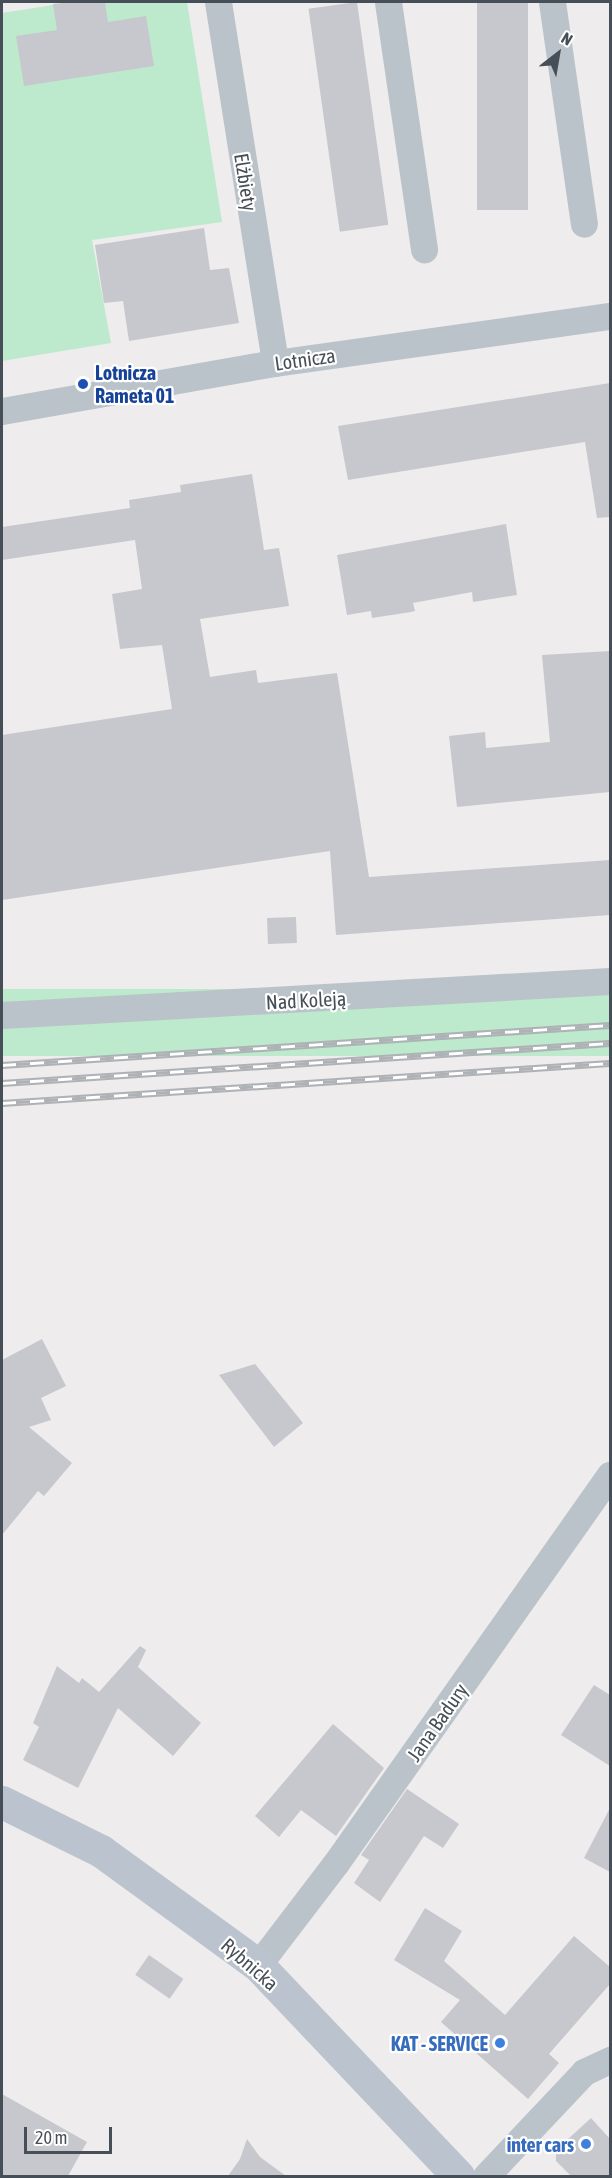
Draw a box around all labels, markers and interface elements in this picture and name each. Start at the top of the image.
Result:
north arrow [528,24,588,84]
text: N [559,28,576,49]
street label: Elżbiety [230,151,262,213]
street label: Lotnicza [273,343,337,375]
place label: Lotnicza Rameta 01 [95,360,174,407]
marker: Lotnicza Rameta 01 [76,377,90,391]
street label: Nad Koleją [265,986,347,1014]
street label: Jana Badury [402,1678,472,1766]
street label: Rybnicka [217,1933,283,1995]
place label: KAT - SERVICE [391,2031,488,2055]
marker: KAT - SERVICE [493,2036,507,2050]
scale bar [27,2115,116,2153]
text: 20 m [35,2127,67,2148]
place label: inter cars [507,2132,574,2156]
marker: inter cars [579,2137,593,2151]

